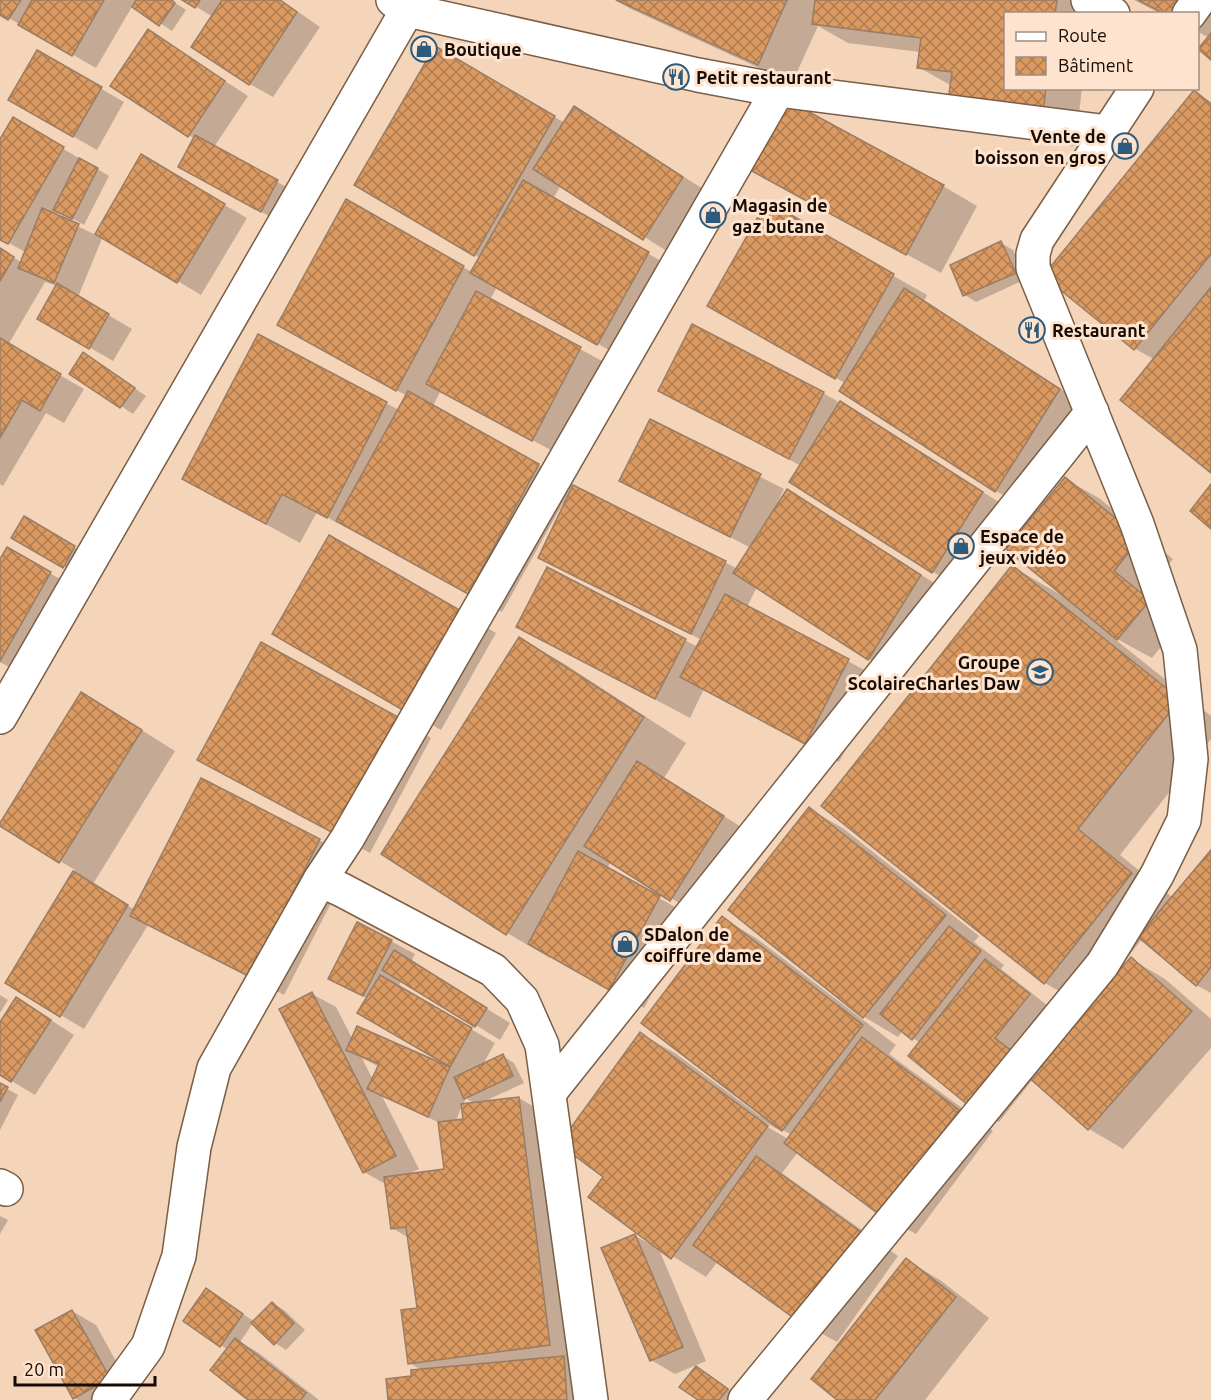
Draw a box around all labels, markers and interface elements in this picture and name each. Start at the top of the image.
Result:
legend [1004,12,1199,90]
text: Route [1058,25,1107,45]
shop icon: Boutique [409,34,439,64]
place label: Boutique [444,39,522,59]
text: Bâtiment [1058,55,1133,75]
restaurant icon: Petit restaurant [661,62,691,92]
place label: Petit restaurant [696,67,832,87]
place label: Vente de boisson en gros [974,126,1106,167]
shop icon: Vente de boisson en gros [1110,131,1140,161]
place label: Magasin de gaz butane [732,195,828,236]
shop icon: Magasin de gaz butane [698,200,728,230]
restaurant icon: Restaurant [1017,315,1047,345]
place label: Restaurant [1052,320,1146,340]
place label: Espace de jeux vidéo [978,526,1067,567]
shop icon: Espace de jeux vidéo [946,531,976,561]
place label: Groupe ScolaireCharles Daw [848,652,1020,693]
school or university icon: Groupe ScolaireCharles Daw [1025,657,1055,687]
place label: SDalon de coiffure dame [644,924,762,965]
shop icon: SDalon de coiffure dame [610,929,640,959]
scale bar [15,1349,154,1387]
text: 20 m [24,1359,64,1379]

